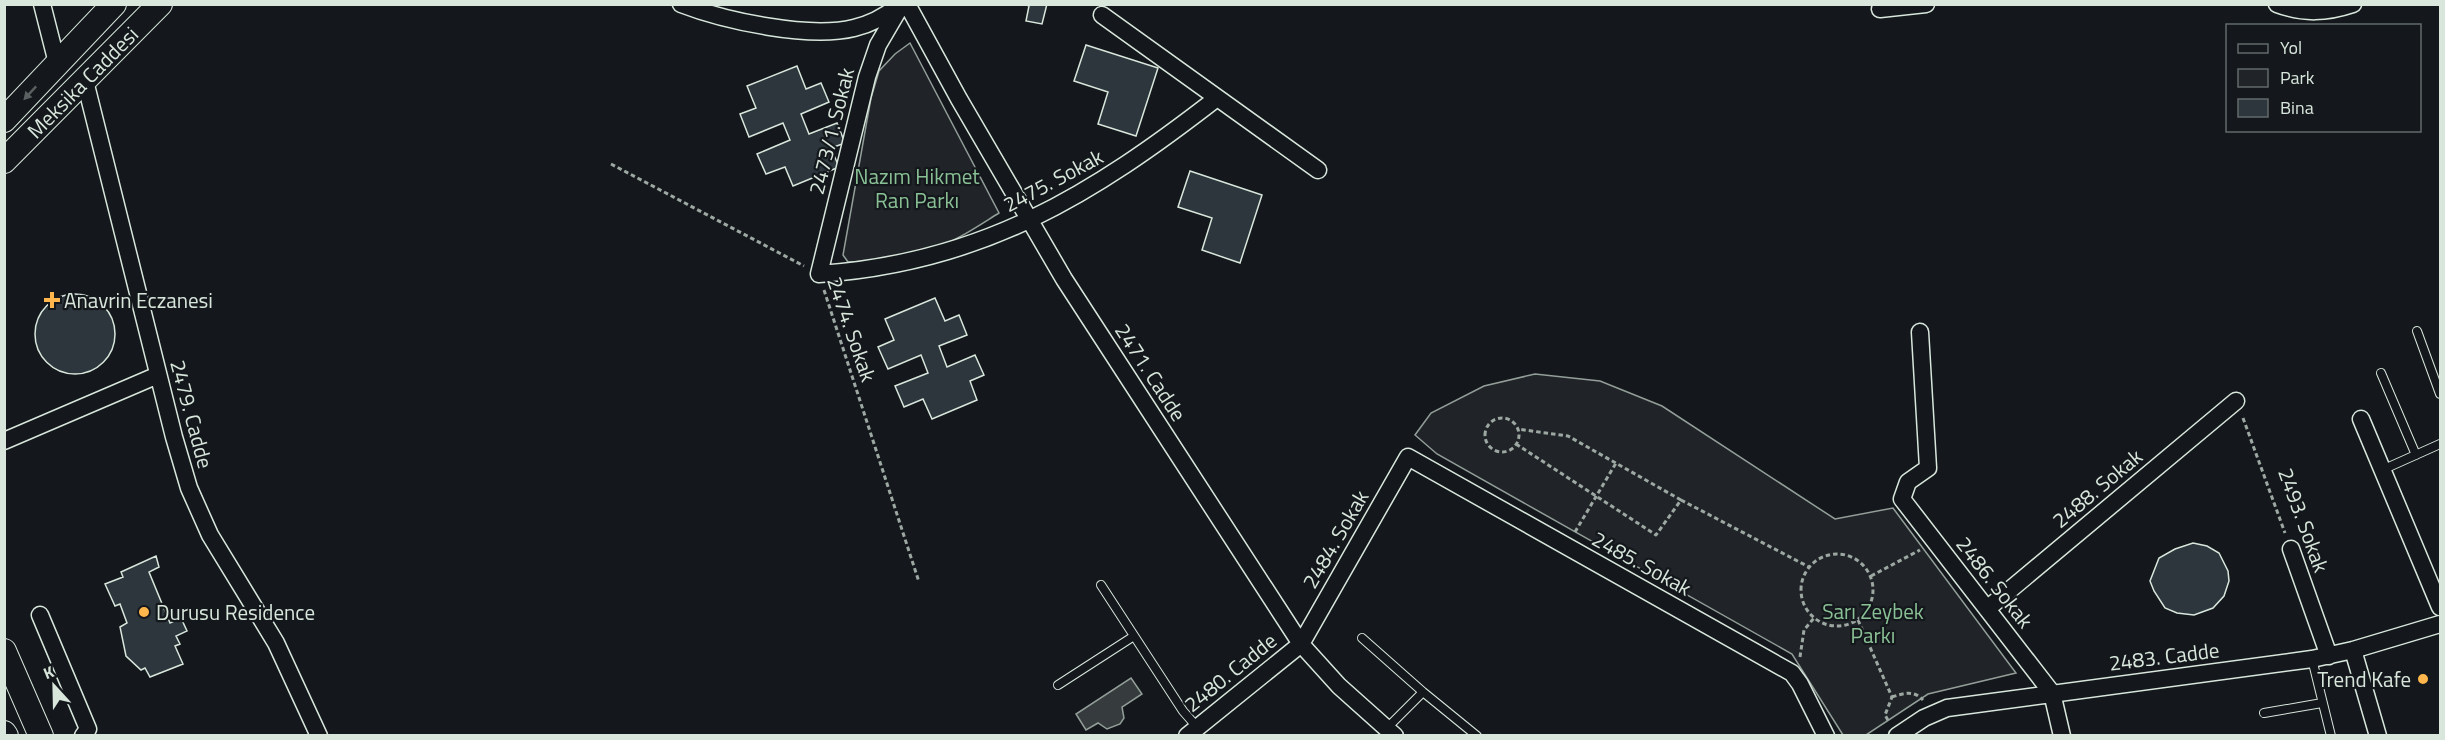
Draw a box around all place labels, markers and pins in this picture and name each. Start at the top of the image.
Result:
place label: Anavrin Eczanesi [64,284,213,316]
marker: Anavrin Eczanesi [45,293,59,307]
place label: Durusu Residence [156,596,315,628]
marker: Durusu Residence [137,605,151,619]
place label: Trend Kafe [2317,663,2411,695]
marker: Trend Kafe [2416,672,2430,686]

